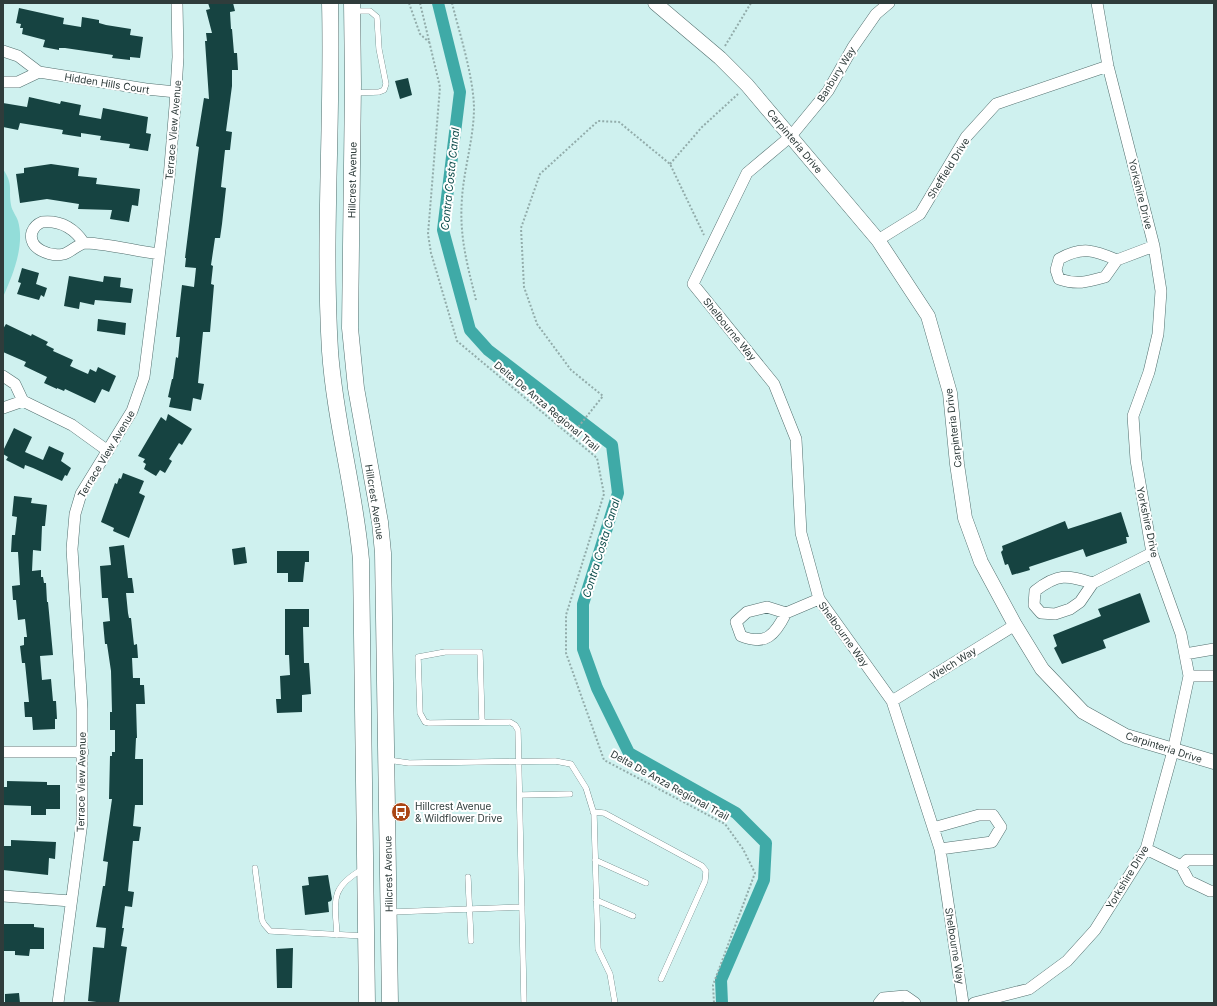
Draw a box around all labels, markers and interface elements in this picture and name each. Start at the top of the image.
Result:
street label: Banbury Way [814,44,858,104]
street label: Hidden Hills Court [64,70,151,96]
street label: Terrace View Avenue [163,79,183,180]
street label: Carpinteria Drive [765,107,825,176]
water label: Contra Costa Canal [438,127,462,231]
street label: Sheffield Drive [924,135,972,201]
street label: Hillcrest Avenue [345,142,359,218]
street label: Yorkshire Drive [1126,158,1156,231]
street label: Shelbourne Way [701,295,759,363]
street label: Delta De Anza Regional Trail [492,358,602,454]
street label: Carpinteria Drive [942,387,964,468]
street label: Terrace View Avenue [75,408,137,500]
street label: Hillcrest Avenue [363,463,387,541]
street label: Yorkshire Drive [1135,485,1161,559]
water label: Contra Costa Canal [579,496,623,599]
street label: Shelbourne Way [816,599,872,669]
street label: Welch Way [928,644,979,682]
street label: Carpinteria Drive [1124,729,1204,765]
street label: Terrace View Avenue [74,732,88,832]
street label: Delta De Anza Regional Trail [609,747,731,823]
place label: Hillcrest Avenue & Wildflower Drive [415,800,502,824]
bus stop icon: Hillcrest Avenue & Wildflower Drive [390,801,412,823]
street label: Hillcrest Avenue [381,836,395,912]
street label: Yorkshire Drive [1103,843,1151,911]
street label: Shelbourne Way [943,907,967,986]

